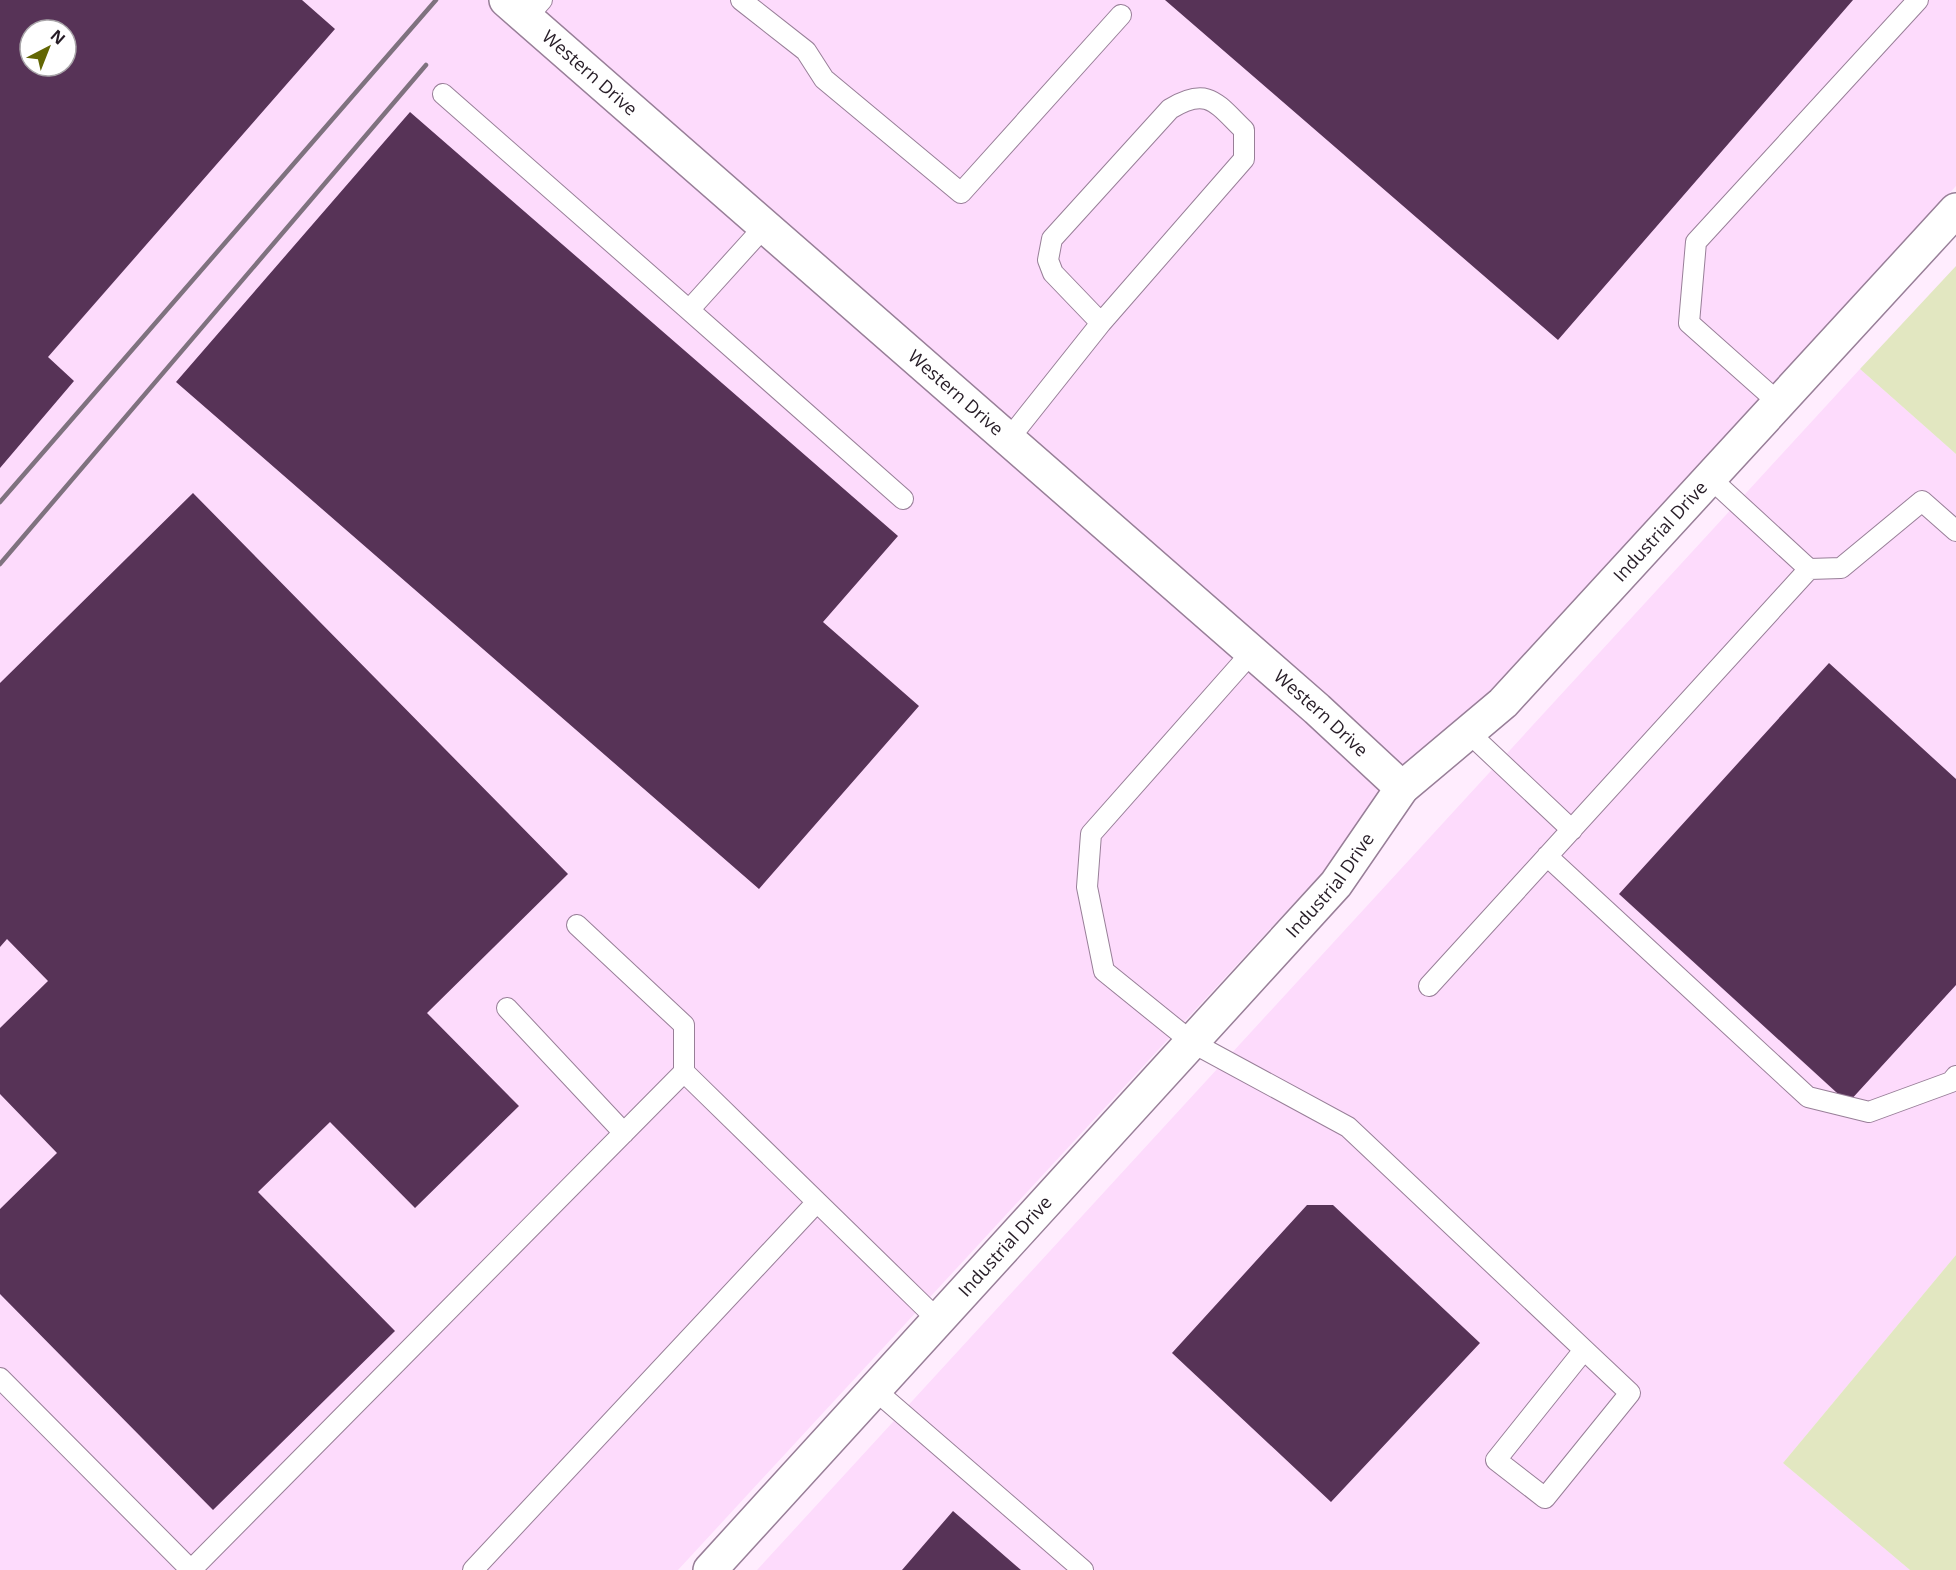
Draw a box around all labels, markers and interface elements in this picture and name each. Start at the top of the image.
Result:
north arrow [18,18,78,78]
text: N [46,24,70,49]
street label: Western Drive [538,24,643,121]
street label: Western Drive [903,344,1009,440]
street label: Industrial Drive [1608,476,1712,586]
street label: Western Drive [1269,664,1374,762]
street label: Industrial Drive [1280,828,1379,942]
street label: Industrial Drive [952,1190,1057,1301]

